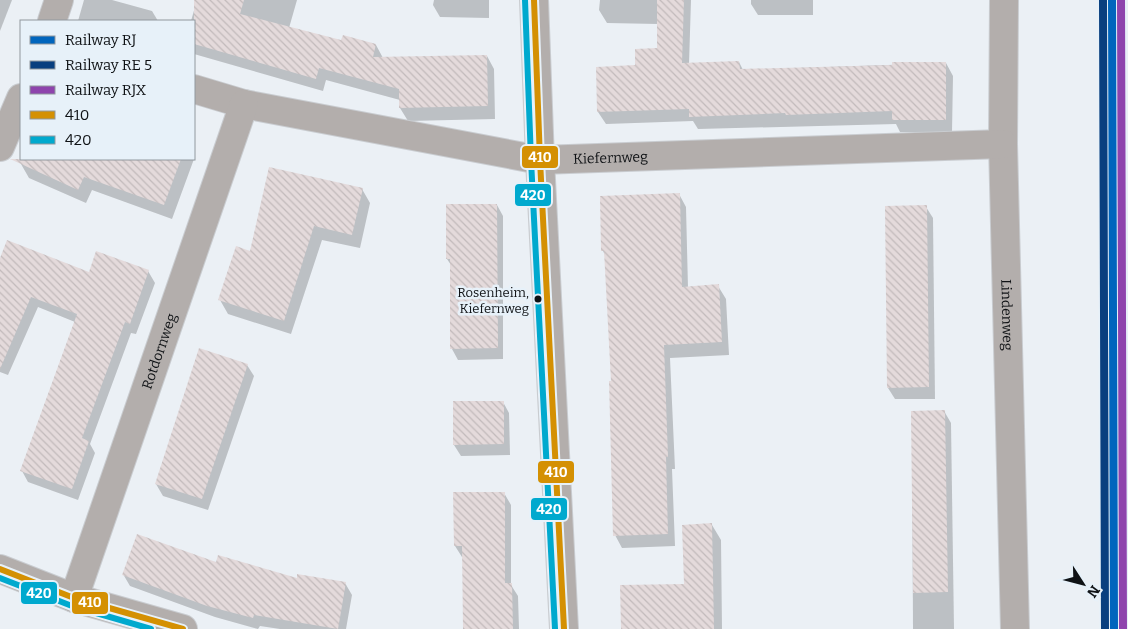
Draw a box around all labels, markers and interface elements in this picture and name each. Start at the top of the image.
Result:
legend [20,20,195,160]
text: Railway RJ [65,31,137,49]
text: Railway RE 5 [65,56,152,74]
text: Railway RJX [65,81,147,99]
text: 410 [65,106,89,124]
text: 420 [65,131,92,149]
line badge: 410 [521,145,559,169]
street label: Kiefernweg [573,148,648,167]
text: 410 [528,149,552,166]
line badge: 420 [514,183,552,207]
text: 420 [520,187,546,204]
street label: Lindenweg [998,279,1017,351]
place label: Rosenheim, Kiefernweg [457,285,529,316]
marker: Rosenheim, Kiefernweg [533,294,543,304]
street label: Rotdornweg [138,311,180,391]
line badge: 410 [537,460,575,484]
text: 410 [544,464,568,481]
line badge: 420 [530,497,568,521]
text: 420 [536,501,562,518]
north arrow [1058,559,1108,609]
line badge: 420 [20,581,58,605]
text: N [1083,582,1103,601]
text: 420 [26,585,52,602]
line badge: 410 [71,591,109,615]
text: 410 [78,594,102,611]

